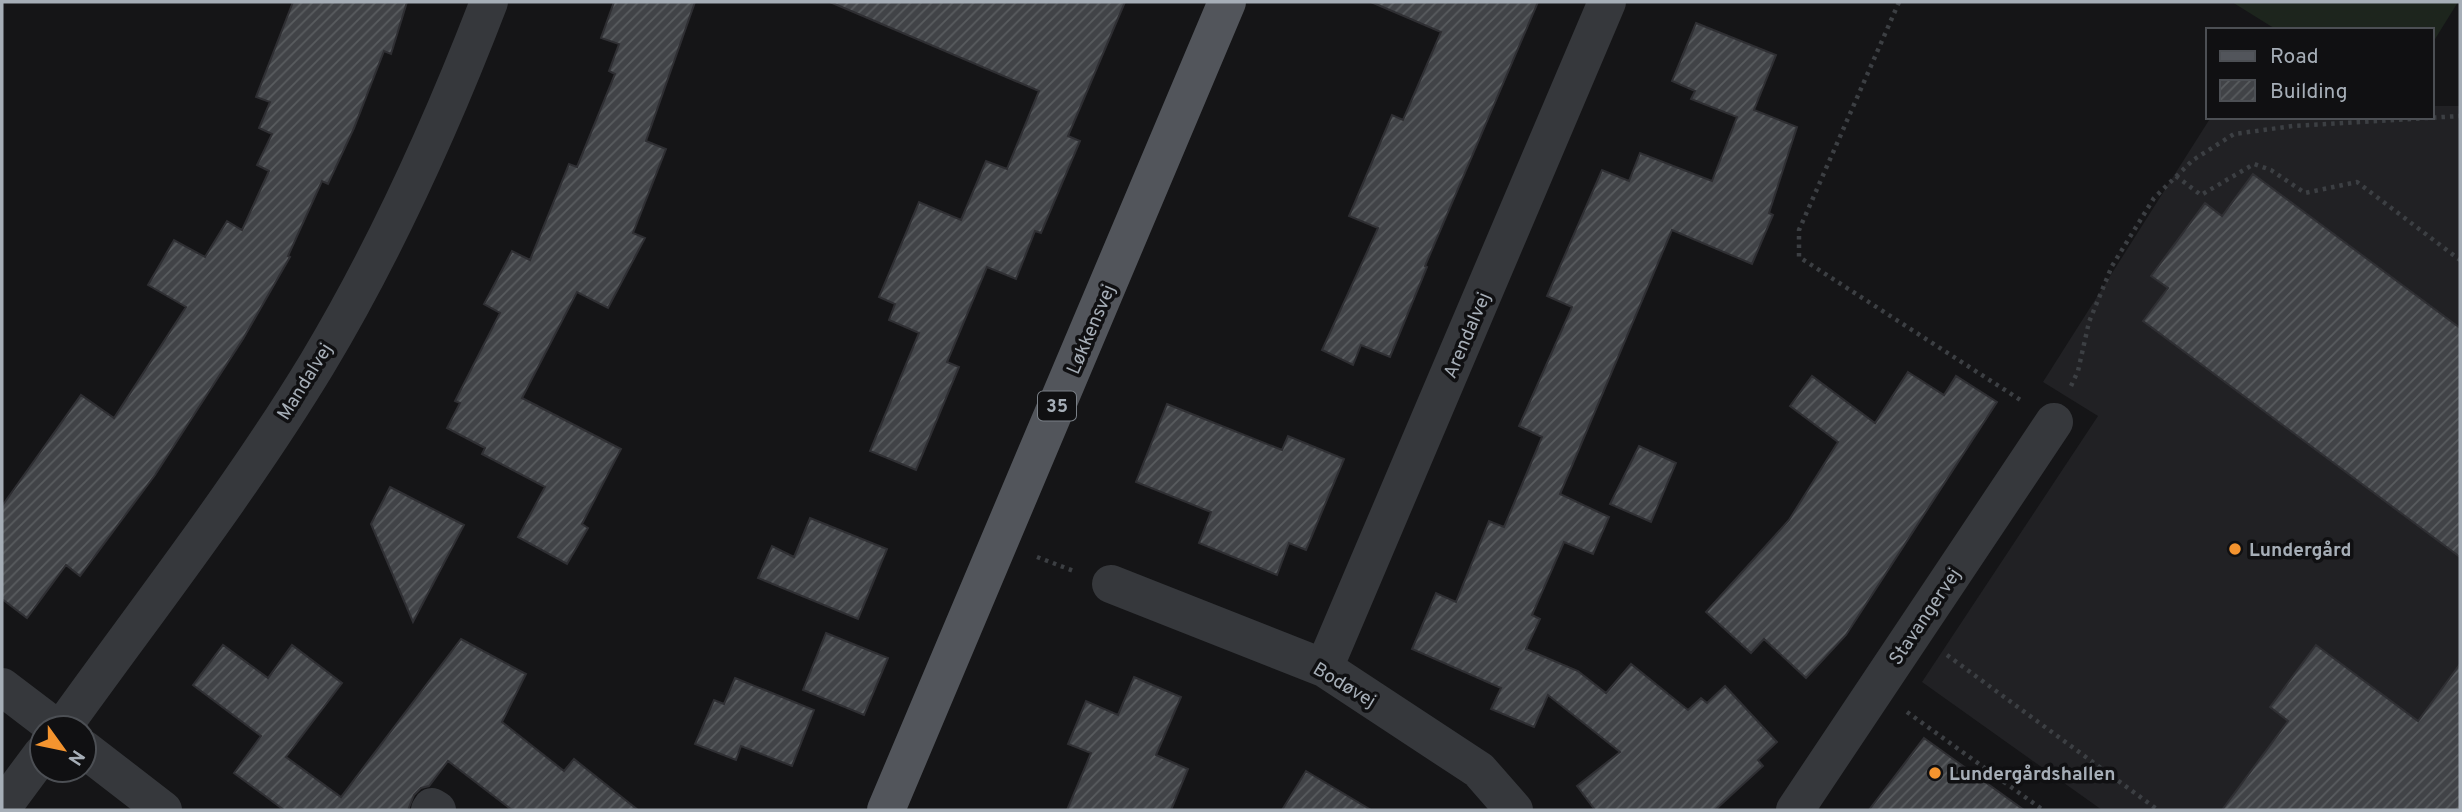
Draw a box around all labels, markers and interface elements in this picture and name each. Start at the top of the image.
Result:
legend [2206,28,2434,119]
text: Road [2270,44,2319,71]
text: Building [2270,79,2348,106]
street label: Løkkensvej [1062,281,1121,378]
street label: Arendalvej [1439,289,1497,383]
street label: Mandalvej [273,339,339,425]
road number: 35 [1038,392,1076,420]
place label: Lundergård [2249,539,2351,563]
marker: Lundergård [2227,541,2243,557]
street label: Stavangervej [1884,564,1967,670]
street label: Bodøvej [1308,658,1380,714]
north arrow [28,714,98,784]
text: N [62,745,89,769]
place label: Lundergårdshallen [1949,763,2116,787]
marker: Lundergårdshallen [1927,765,1943,781]

